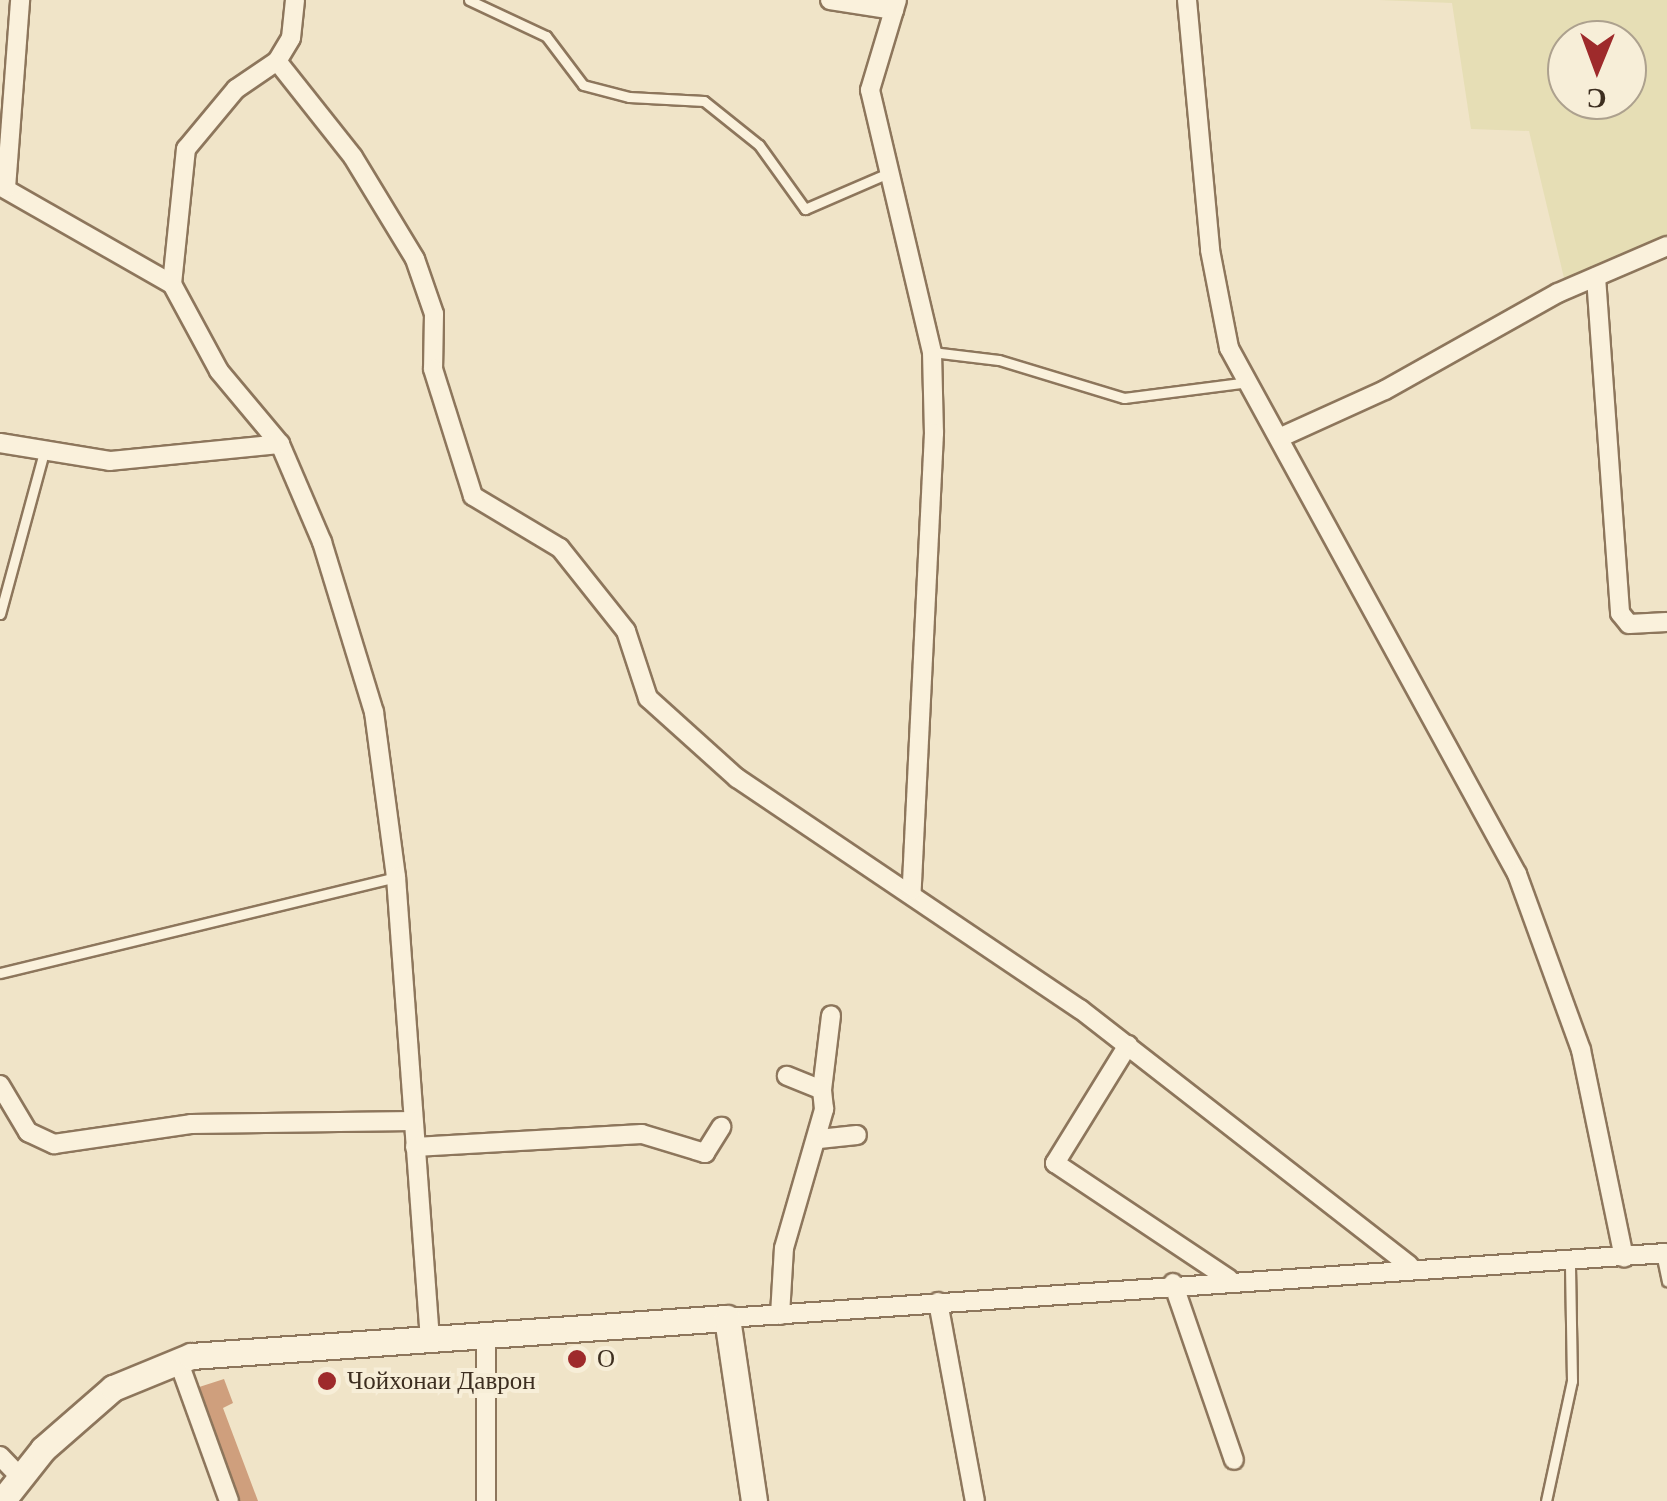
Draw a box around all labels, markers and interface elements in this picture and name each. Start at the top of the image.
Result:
north arrow [1547,20,1647,120]
text: С [1586,83,1607,114]
place label: O [597,1344,615,1374]
marker: O [566,1348,588,1370]
place label: Чойхонаи Даврон [347,1366,536,1396]
marker: Чойхонаи Даврон [316,1370,338,1392]

